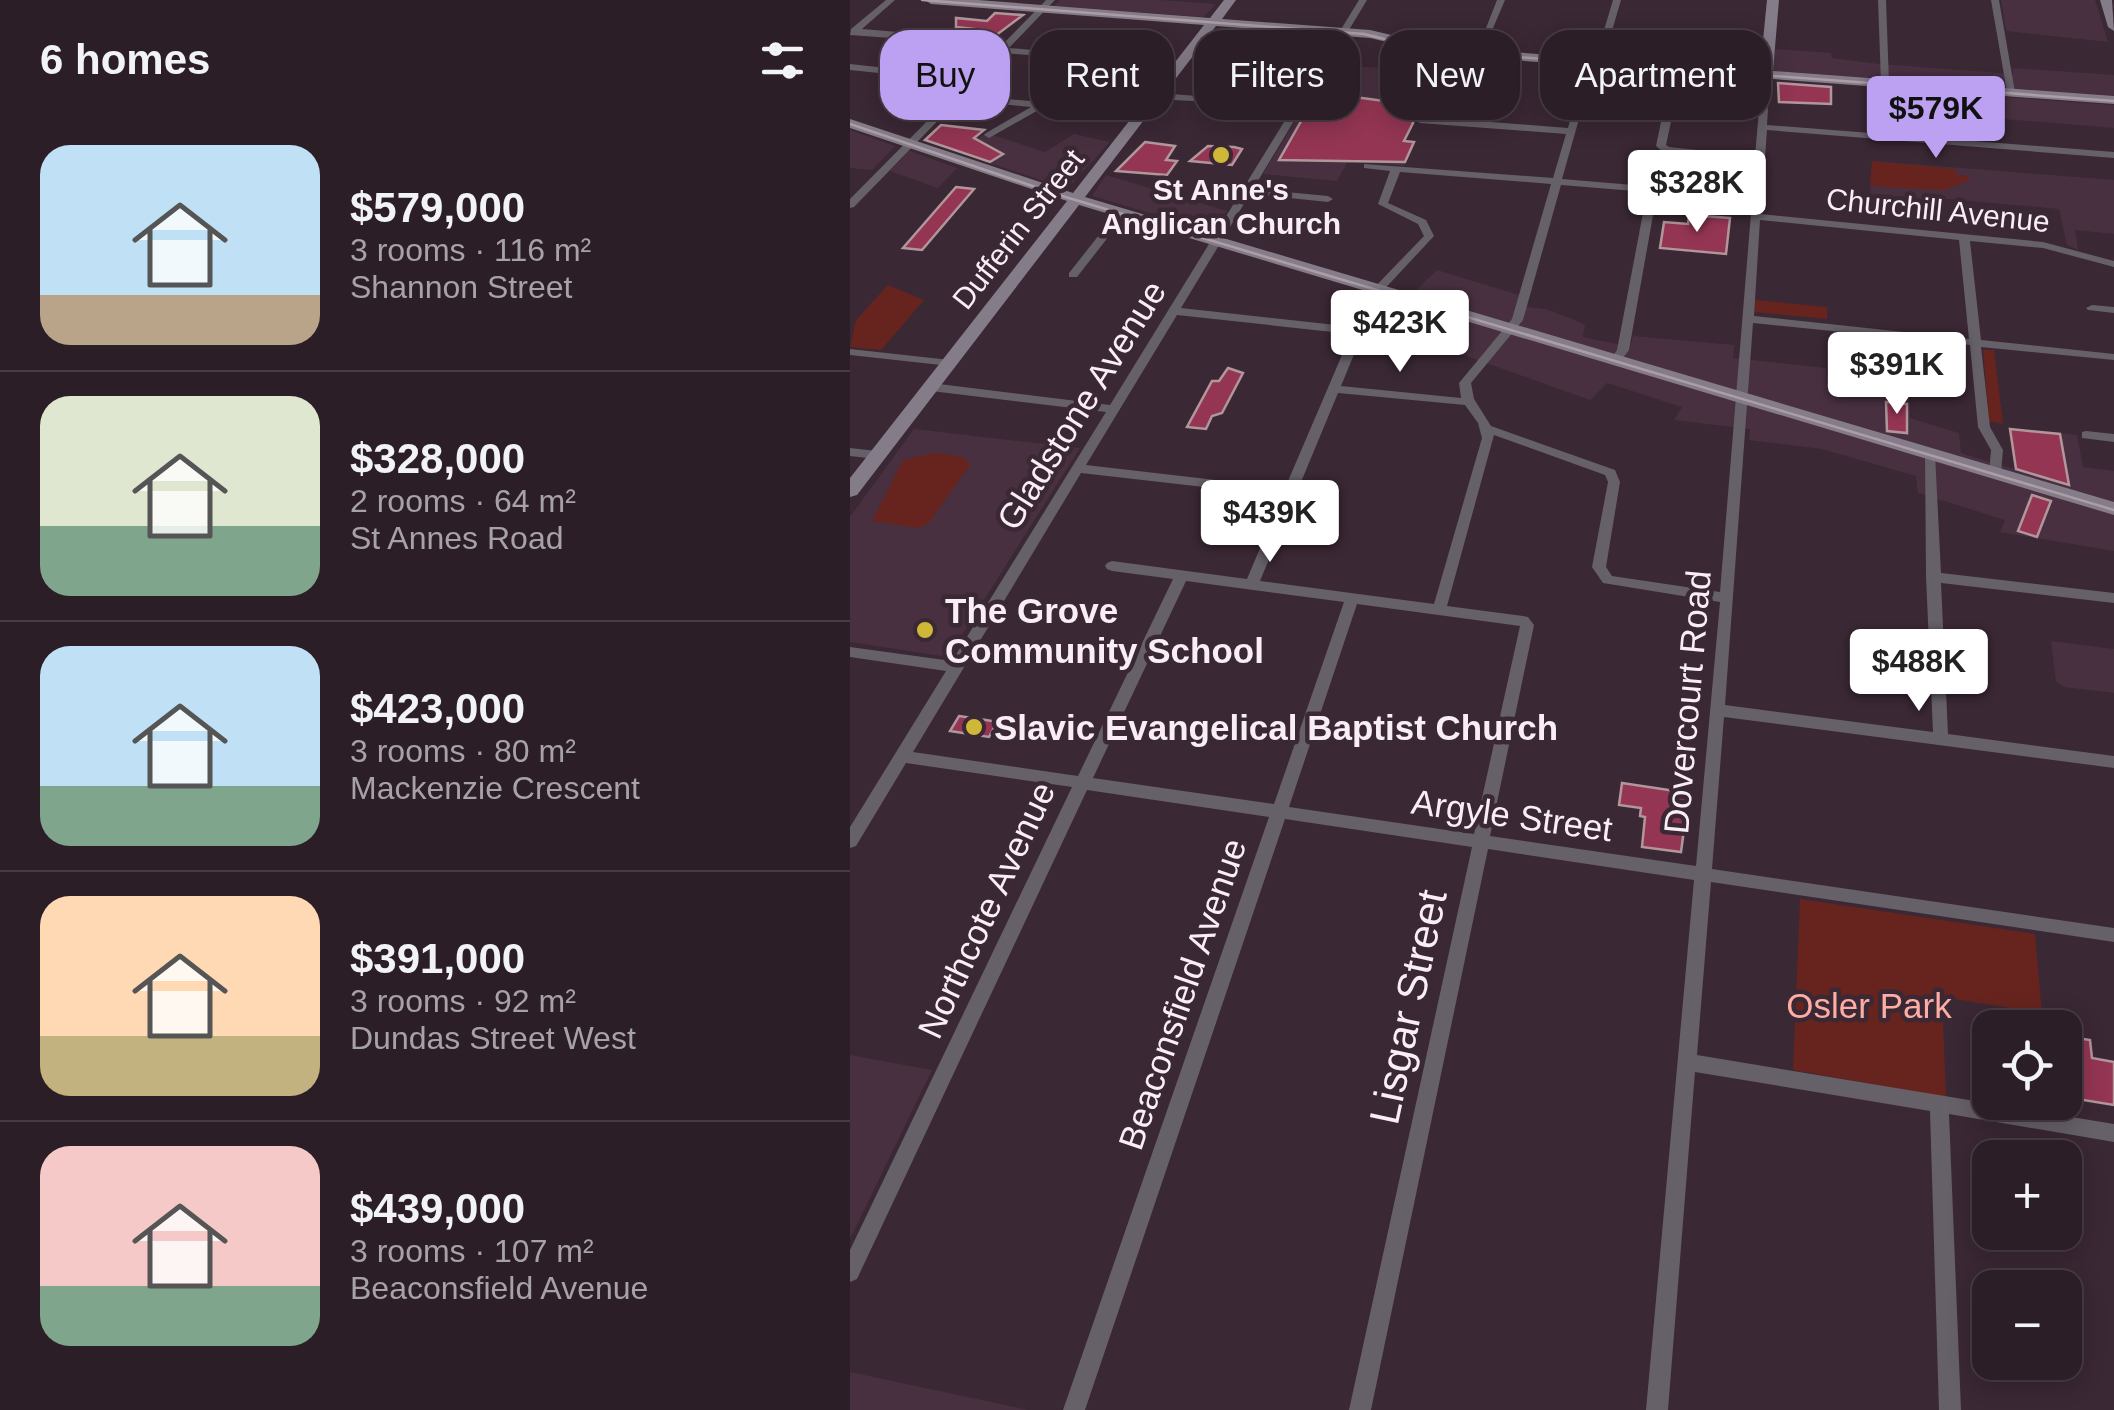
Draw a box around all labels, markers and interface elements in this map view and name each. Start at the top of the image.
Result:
chip: Buy [880,30,1010,120]
chip: Rent [1030,30,1174,120]
chip: Filters [1194,30,1360,120]
chip: New [1380,30,1520,120]
chip: Apartment [1540,30,1771,120]
icon: filters [755,33,810,88]
text: 6 homes [40,36,210,83]
pin: $579K [1866,76,2006,161]
text: $579K [1889,90,1983,126]
street label: Dufferin Street [946,142,1091,315]
marker: St Anne's Anglican Church [1210,144,1232,166]
pin: $328K [1627,150,1767,235]
text: $328K [1650,164,1744,200]
place label: St Anne's Anglican Church [1101,173,1341,240]
street label: Churchill Avenue [1825,182,2051,238]
text: $579,000 [350,184,525,231]
icon: home [120,185,240,305]
text: 3 rooms · 116 m² [350,232,591,268]
text: Shannon Street [350,269,572,305]
street label: Gladstone Avenue [989,274,1173,536]
pin: $423K [1330,290,1470,375]
text: $423K [1353,304,1447,340]
pin: $391K [1827,332,1967,417]
text: $391K [1850,346,1944,382]
text: $328,000 [350,435,525,482]
icon: home [120,436,240,556]
pin: $439K [1200,480,1340,565]
text: 2 rooms · 64 m² [350,483,576,519]
text: $439K [1223,494,1317,530]
text: St Annes Road [350,520,563,556]
street label: Dovercourt Road [1656,569,1718,835]
place label: The Grove Community School [945,591,1264,670]
marker: The Grove Community School [914,619,936,641]
pin: $488K [1849,629,1989,714]
text: $488K [1872,643,1966,679]
text: $423,000 [350,685,525,732]
icon: home [120,686,240,806]
place label: Slavic Evangelical Baptist Church [994,708,1558,747]
marker: Slavic Evangelical Baptist Church [963,716,985,738]
text: 3 rooms · 80 m² [350,733,576,769]
text: Mackenzie Crescent [350,770,640,806]
street label: Northcote Avenue [910,776,1062,1044]
street label: Argyle Street [1409,782,1615,848]
street label: Beaconsfield Avenue [1110,833,1254,1155]
street label: Lisgar Street [1360,885,1456,1128]
text: $391,000 [350,935,525,982]
icon: home [120,936,240,1056]
text: 3 rooms · 92 m² [350,983,576,1019]
park label: Osler Park [1786,986,1952,1025]
map controls [1972,1010,2082,1380]
button: locate [1972,1010,2082,1120]
text: Dundas Street West [350,1020,636,1056]
button: + [1972,1140,2082,1250]
text: $439,000 [350,1185,525,1232]
icon: home [120,1186,240,1306]
text: 3 rooms · 107 m² [350,1233,594,1269]
text: Beaconsfield Avenue [350,1270,648,1306]
button: − [1972,1270,2082,1380]

